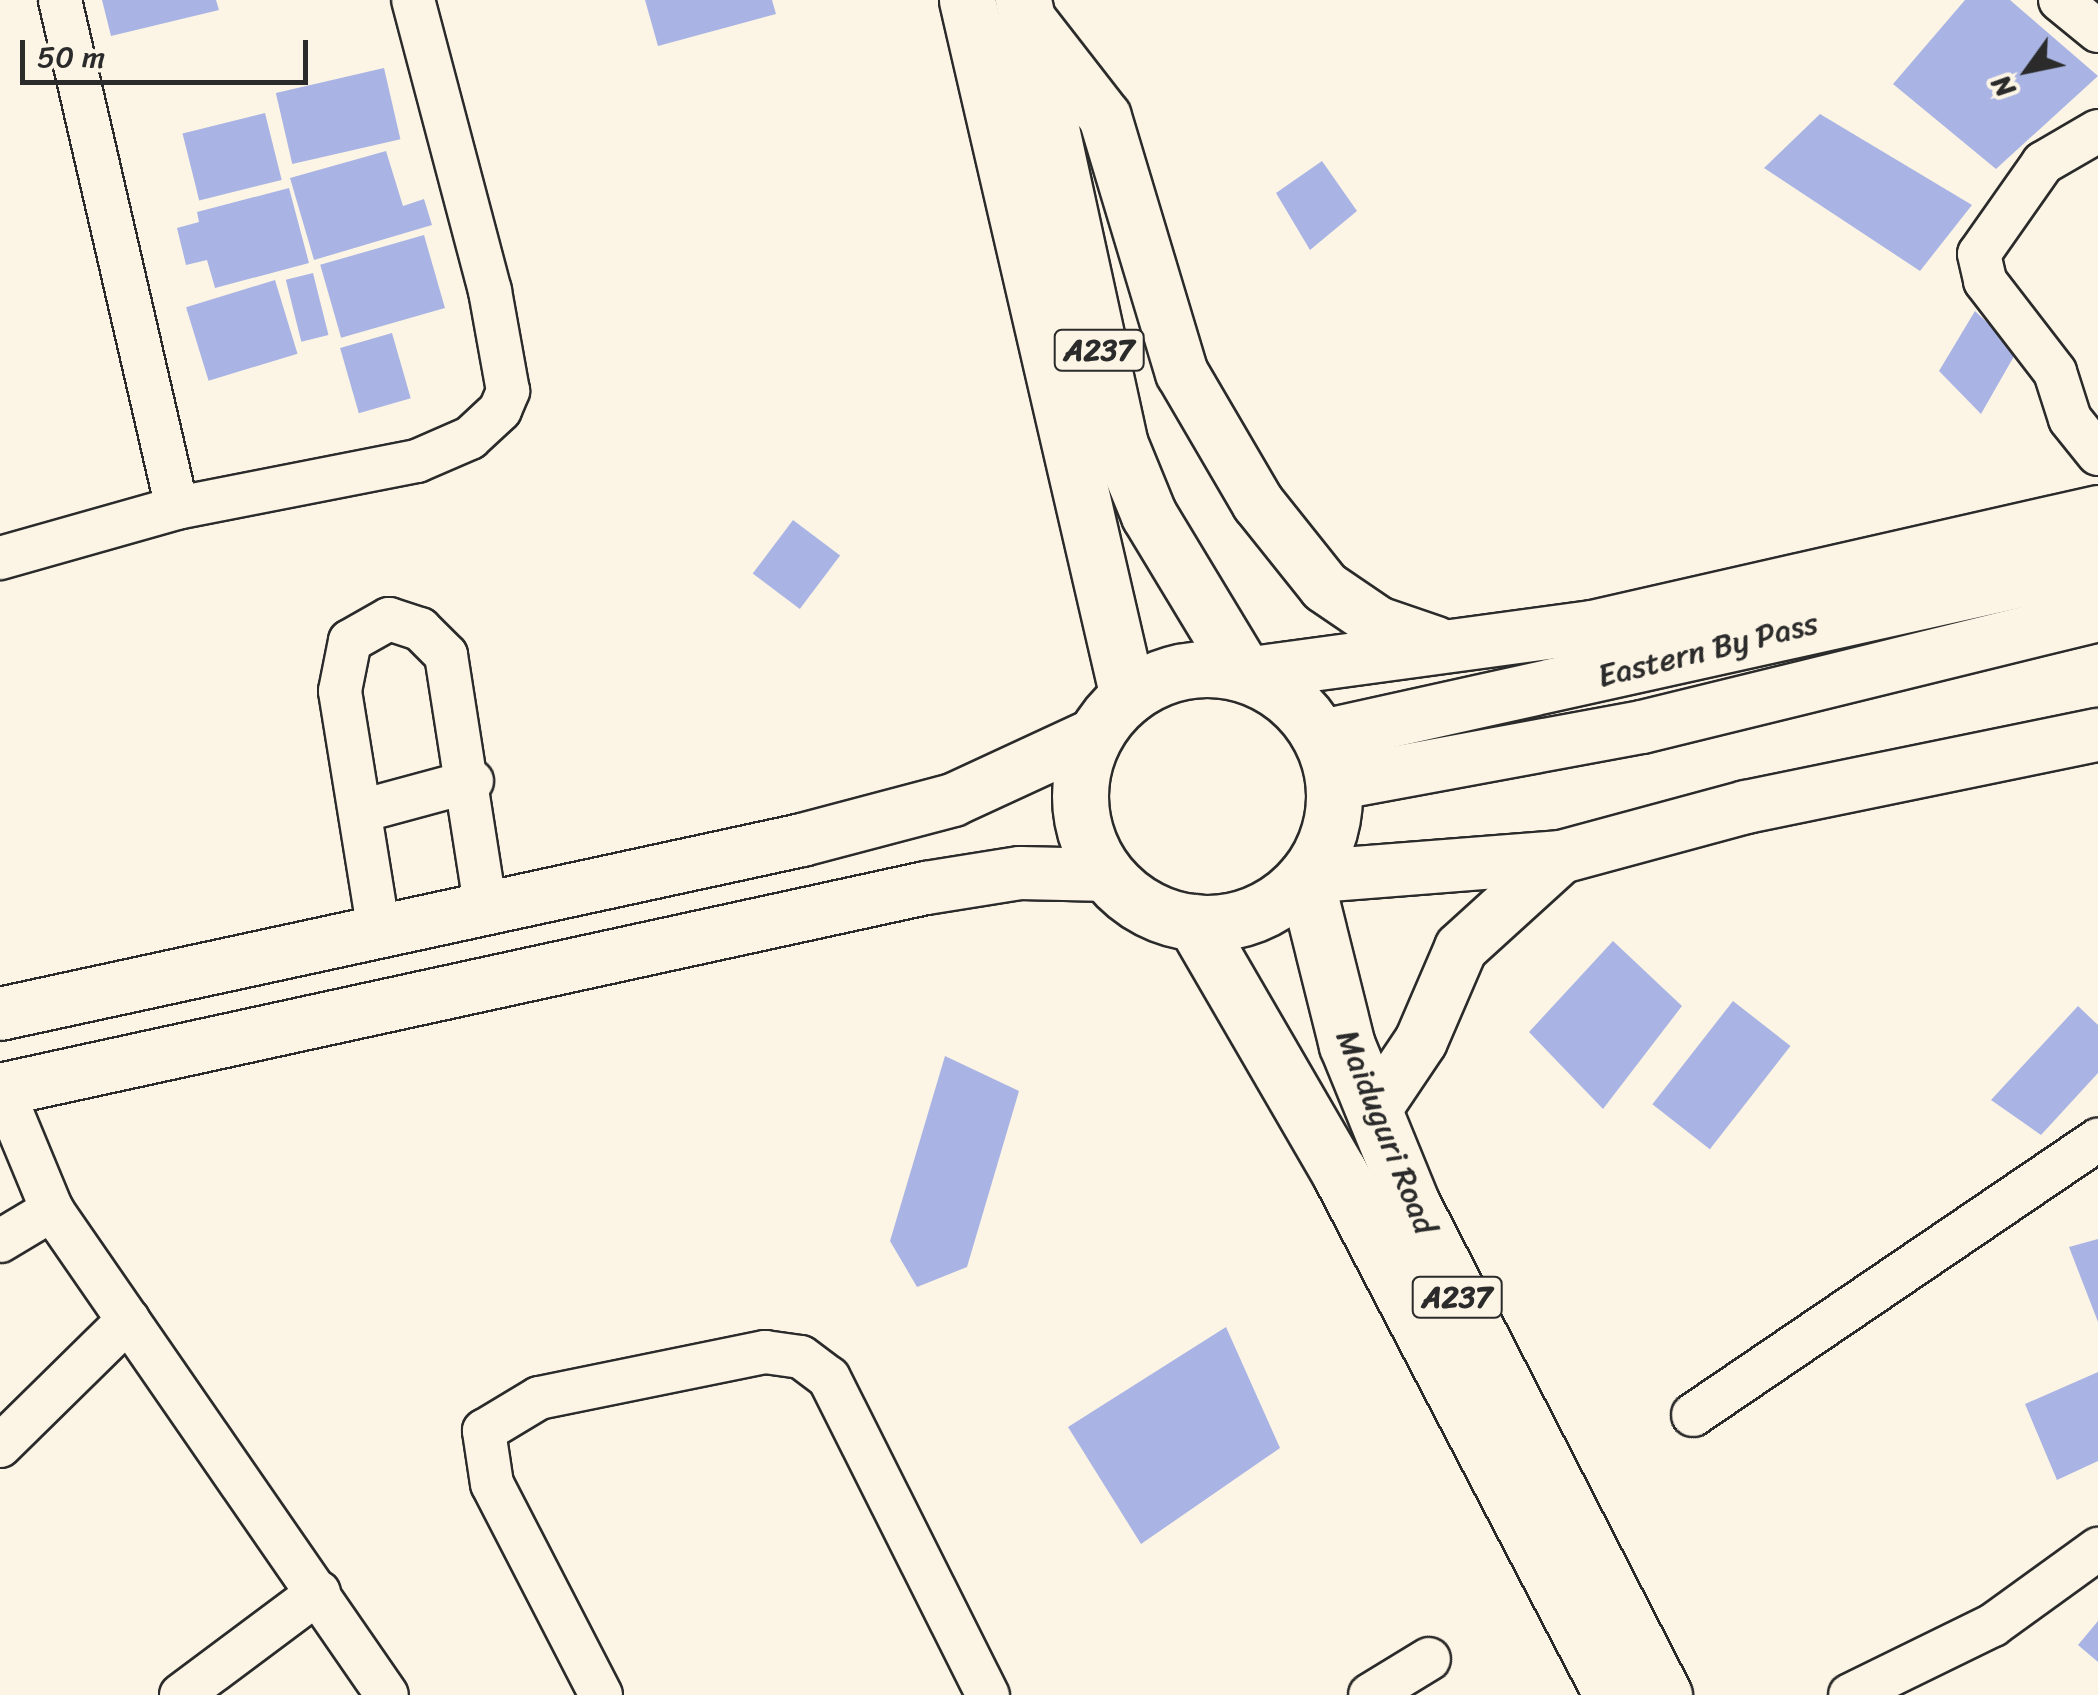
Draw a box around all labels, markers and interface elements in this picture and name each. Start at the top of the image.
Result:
scale bar [25,20,312,82]
north arrow [1978,20,2078,120]
text: 50 m [37,30,105,84]
text: N [1977,65,2028,108]
road number: A237 [1052,325,1146,375]
street label: Eastern By Pass [1593,604,1823,696]
street label: Maiduguri Road [1328,1024,1444,1240]
road number: A237 [1410,1272,1504,1322]

